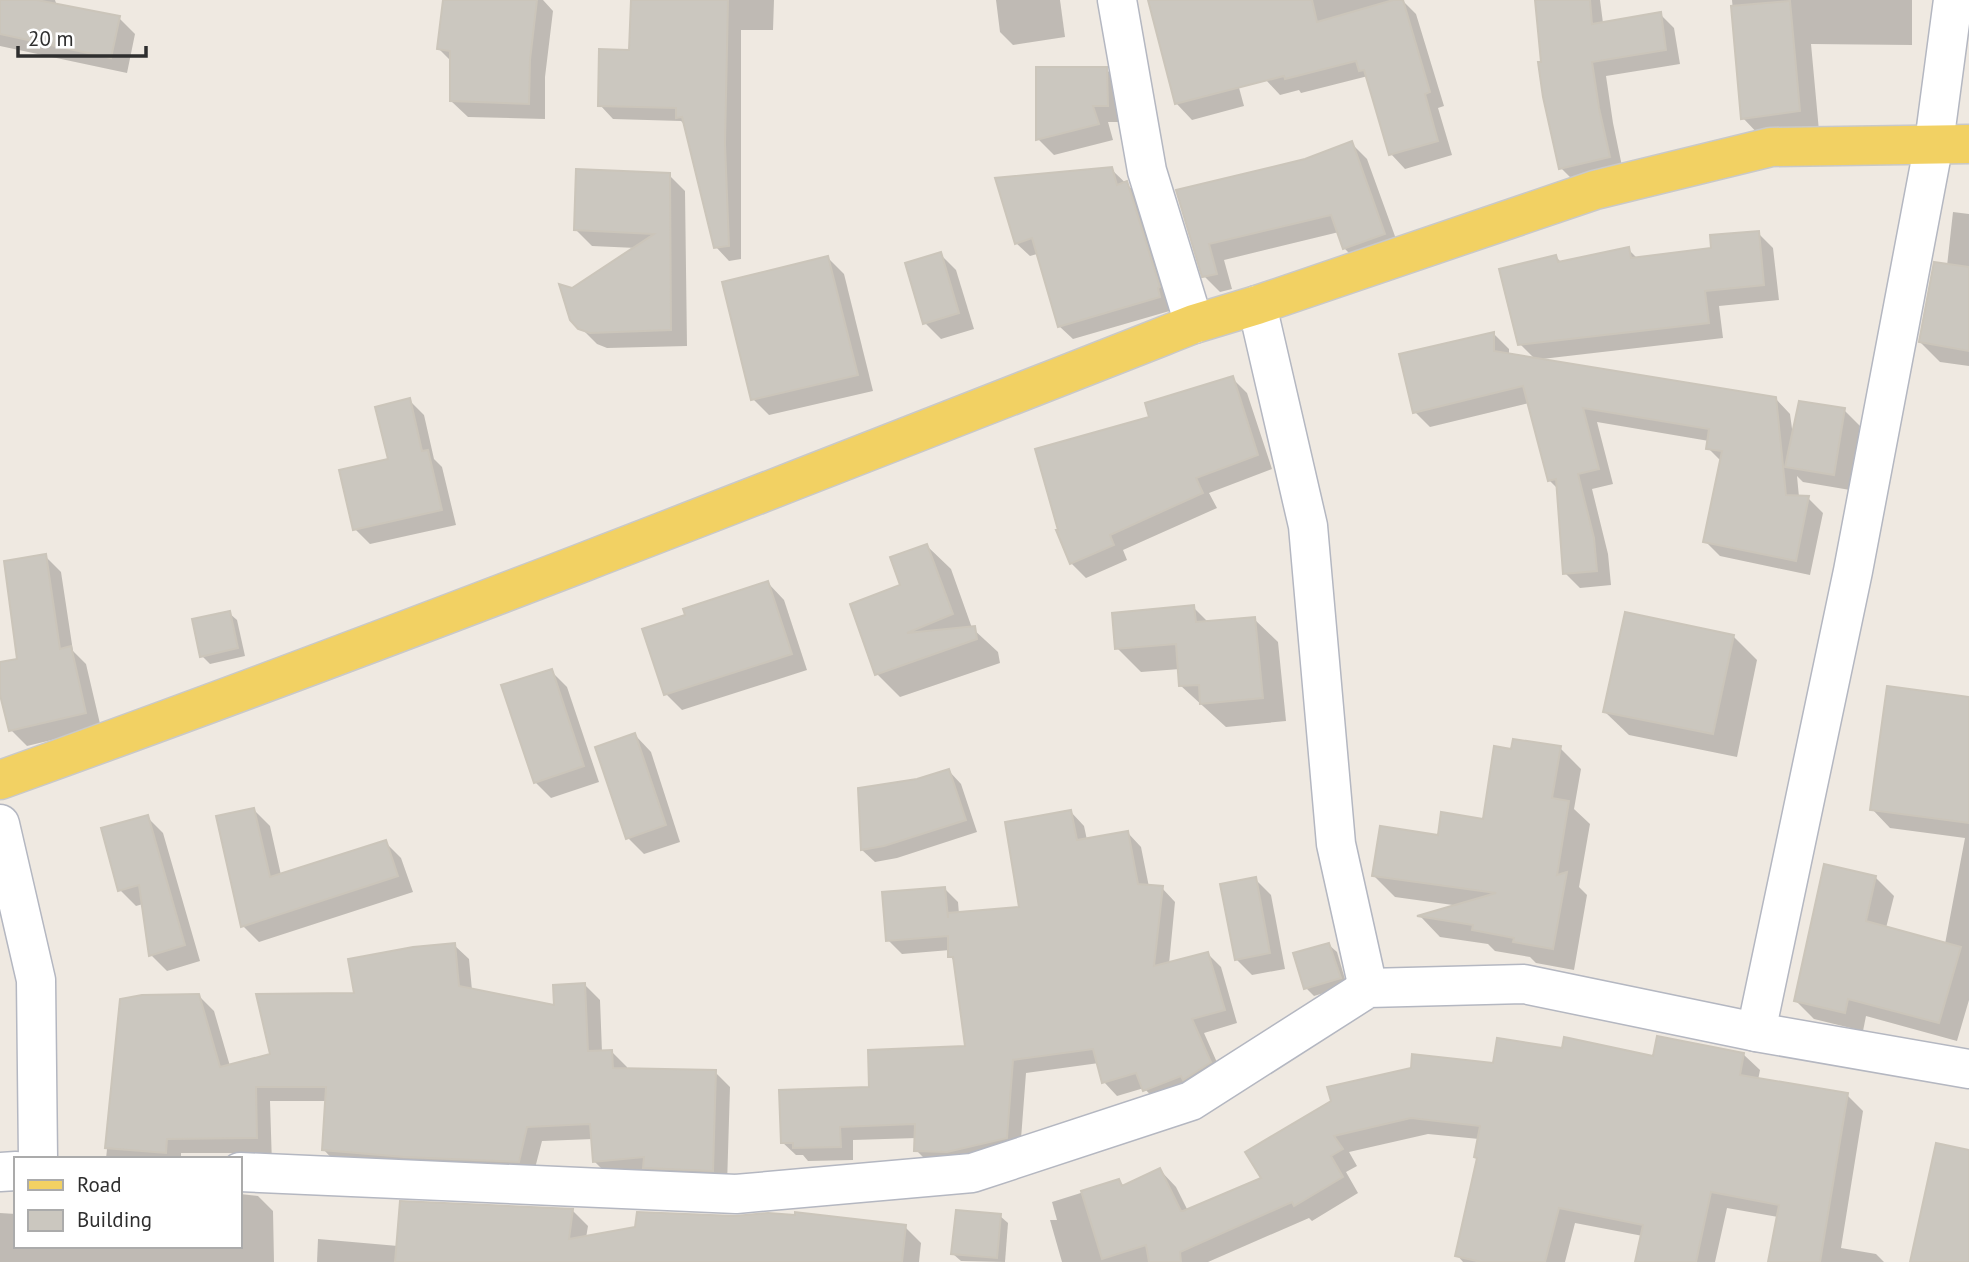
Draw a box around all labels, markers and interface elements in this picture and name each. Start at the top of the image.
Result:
scale bar [18,14,145,58]
text: 20 m [28,25,74,52]
legend [14,1157,242,1248]
text: Road [77,1171,121,1198]
text: Building [77,1206,152,1233]

